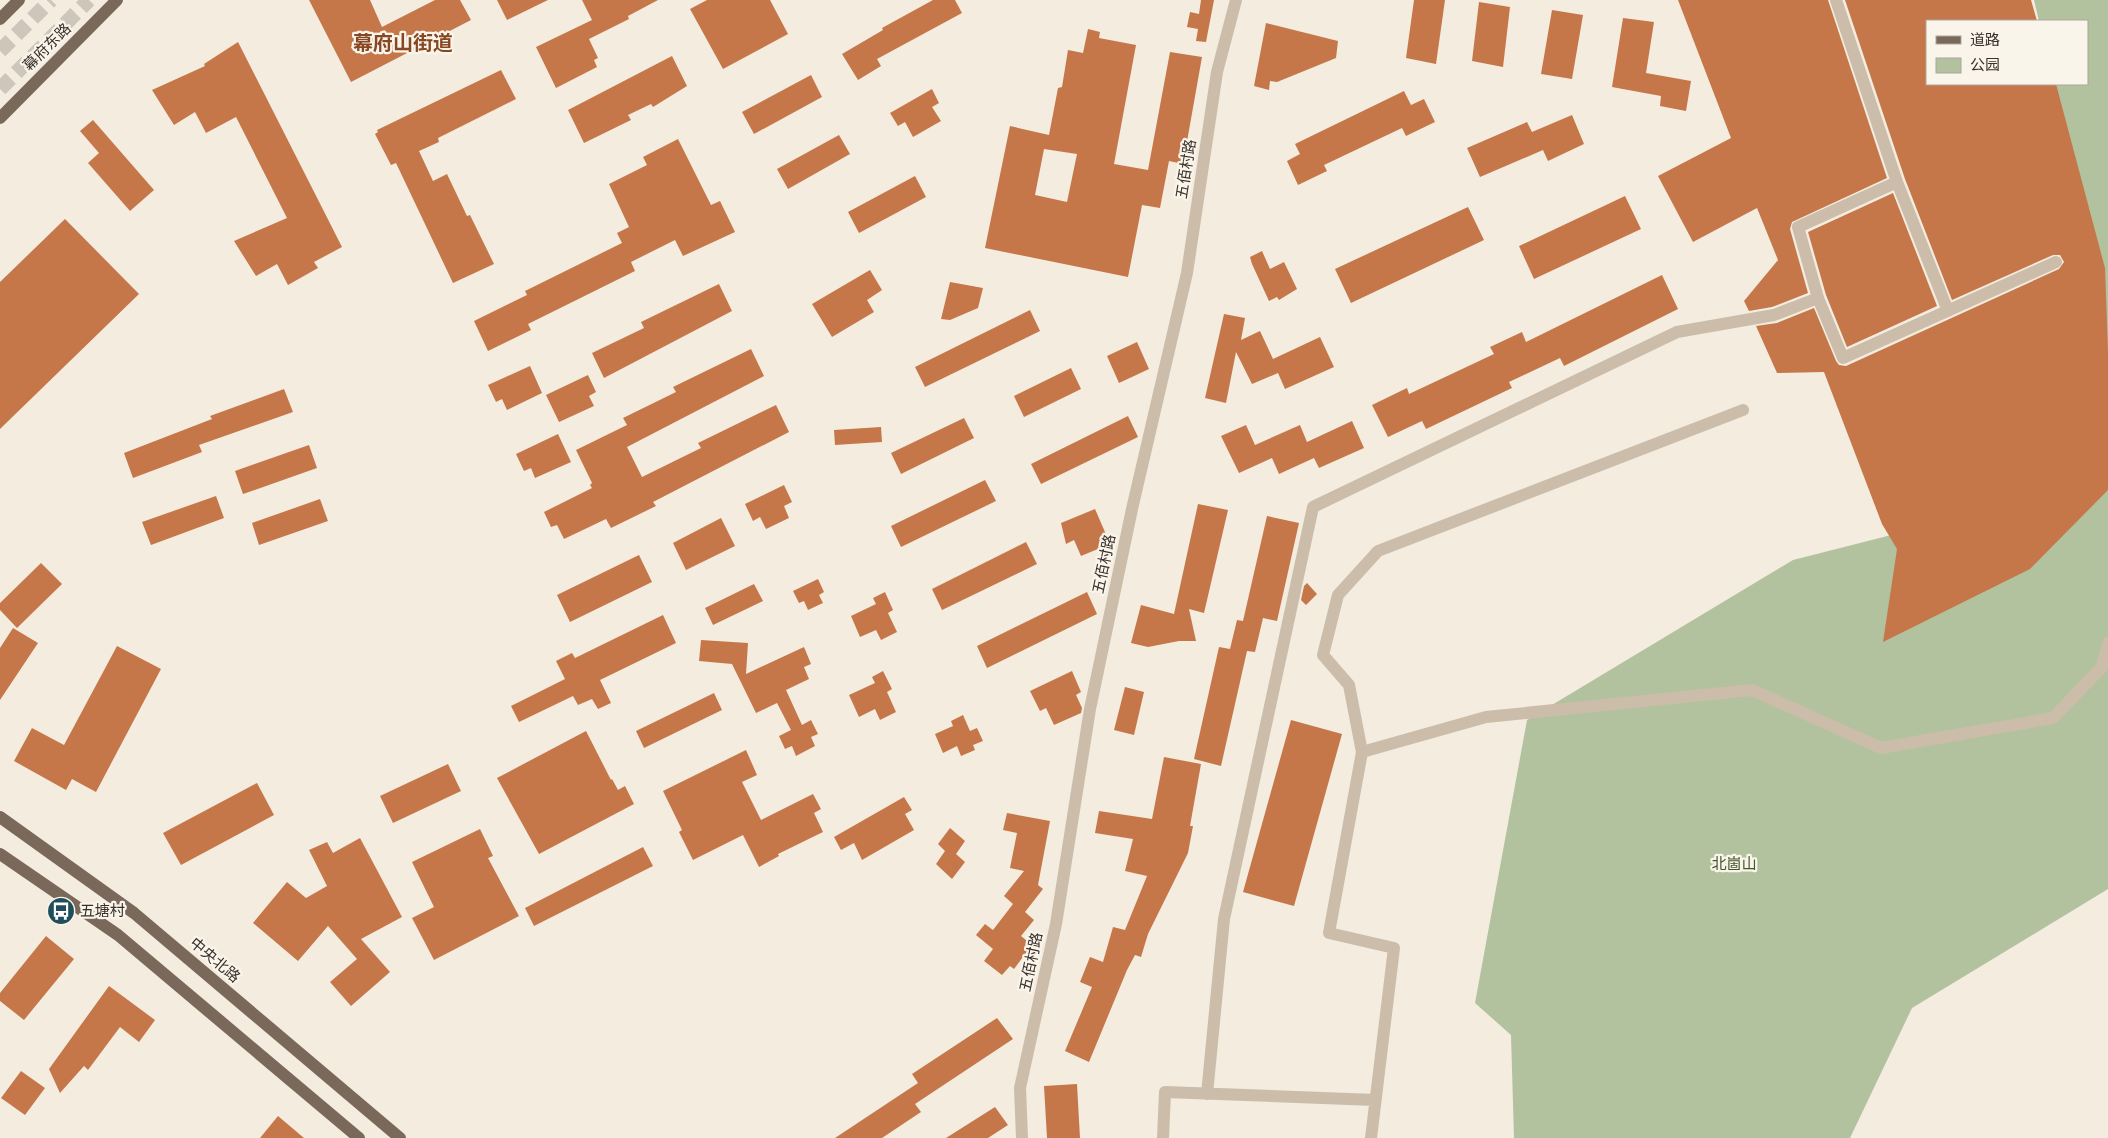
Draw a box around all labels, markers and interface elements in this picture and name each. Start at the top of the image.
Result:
street label: 幕府东路 [19,19,75,75]
legend [1926,20,2088,85]
district label: 幕府山街道 [353,31,453,55]
text: 道路 [1970,31,2000,49]
text: 公园 [1970,56,2000,74]
street label: 五佰村路 [1172,138,1200,200]
street label: 五佰村路 [1089,533,1119,595]
park label: 北崮山 [1711,855,1757,873]
bus stop icon: 五塘村 [46,896,76,926]
place label: 五塘村 [80,902,125,920]
street label: 五佰村路 [1016,931,1046,993]
street label: 中央北路 [186,934,244,986]

